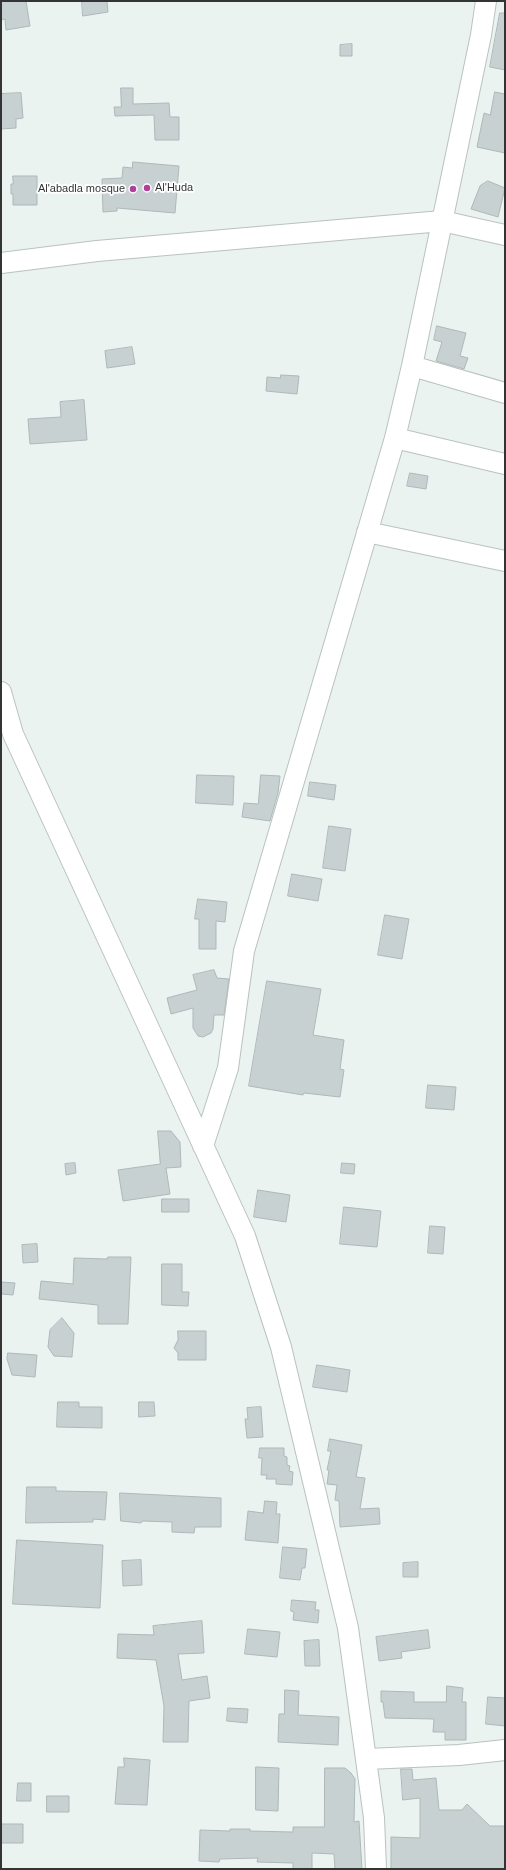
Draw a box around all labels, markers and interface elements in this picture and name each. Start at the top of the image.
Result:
place label: Al'Huda [155,181,193,195]
place label: Al'abadla mosque [38,182,125,196]
marker: Al'Huda [142,183,152,193]
marker: Al'abadla mosque [128,184,138,194]

